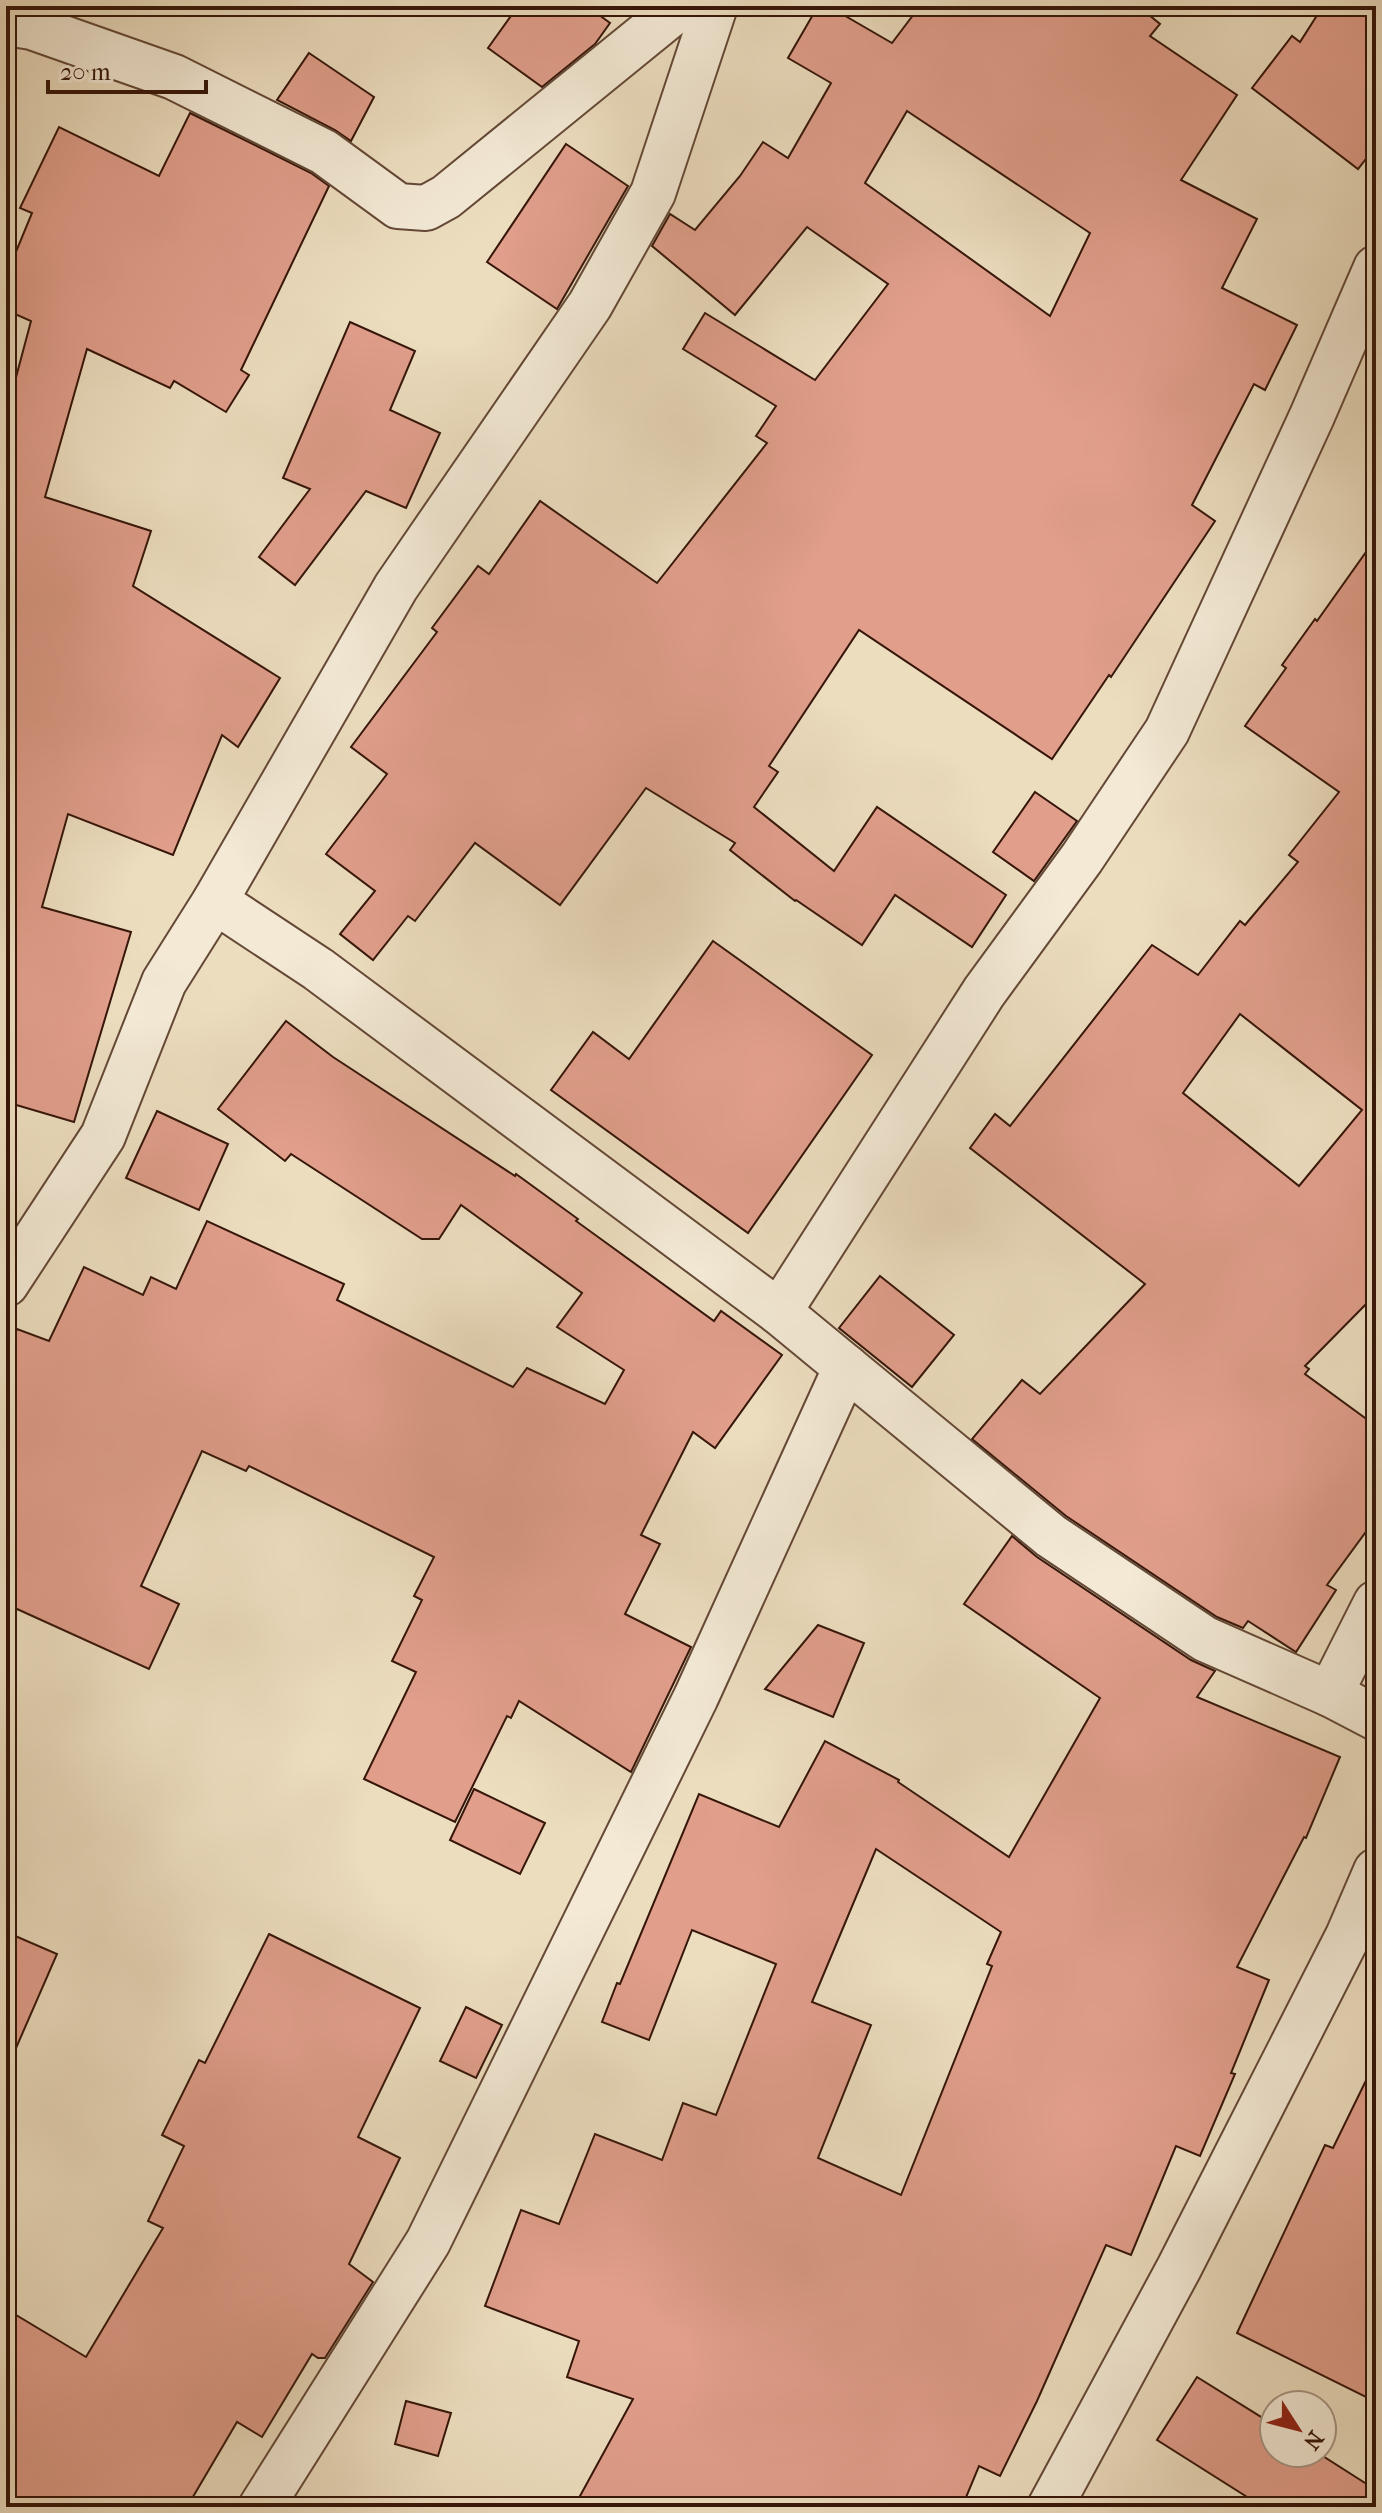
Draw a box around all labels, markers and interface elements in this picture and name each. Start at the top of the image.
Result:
scale bar [48,44,206,94]
text: 20 m [60,58,111,86]
north arrow [1258,2389,1338,2469]
text: N [1298,2426,1329,2455]

